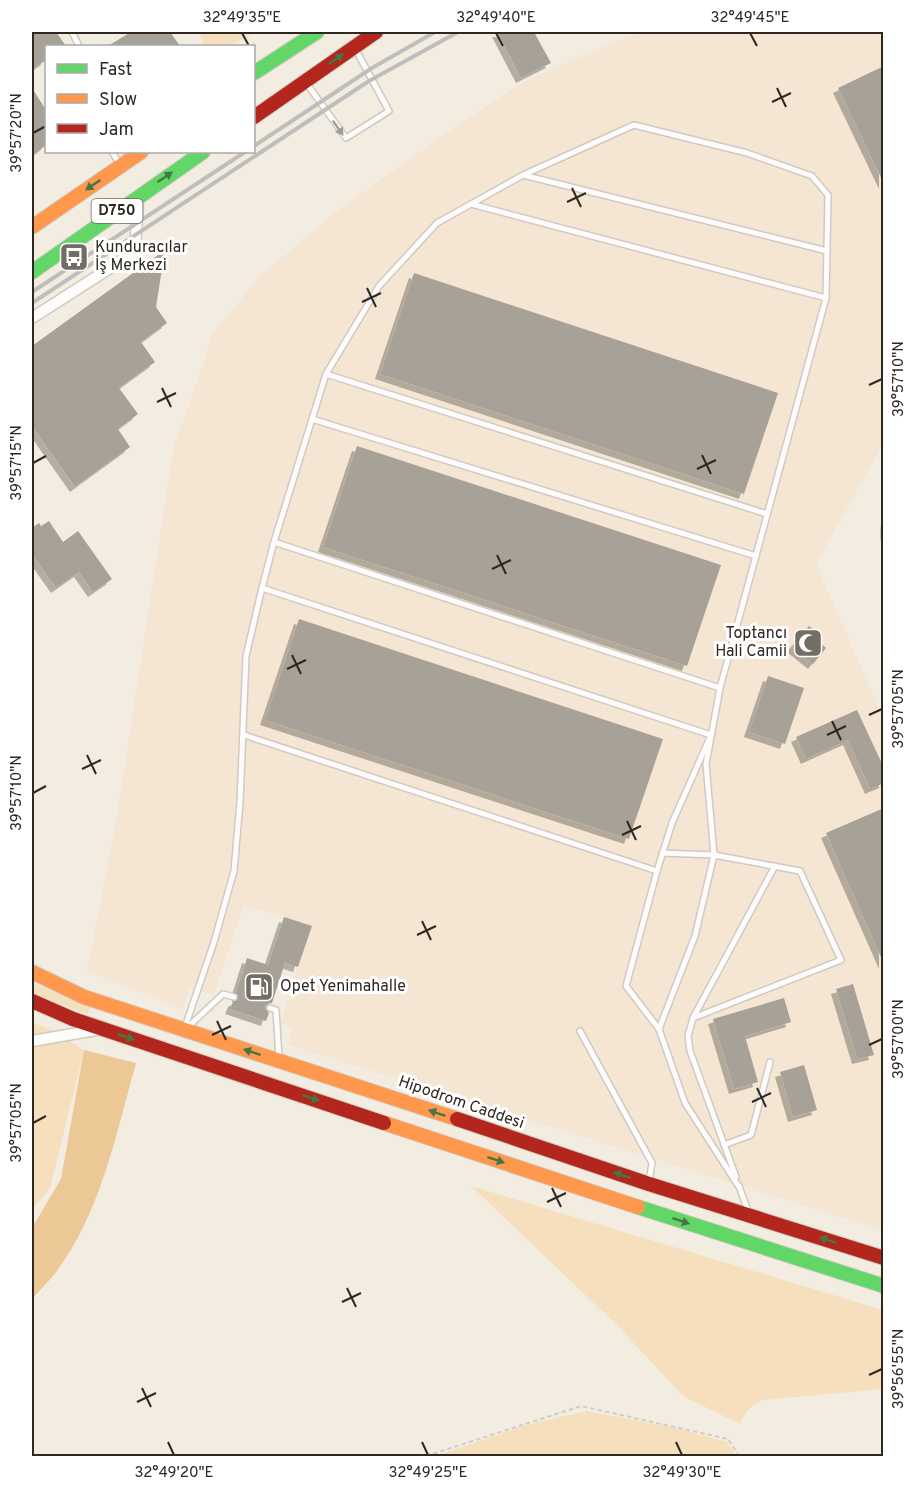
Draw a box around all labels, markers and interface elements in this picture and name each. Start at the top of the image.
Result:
text: 32°49'35"E [203,9,281,28]
text: 32°49'40"E [456,9,536,28]
text: 32°49'45"E [711,9,789,28]
legend [45,45,255,153]
one-way arrow [327,53,343,65]
text: Fast [99,59,132,82]
text: Slow [99,89,137,112]
text: 39°57'20"N [8,93,27,173]
text: Jam [99,119,134,142]
one-way arrow [332,119,344,135]
one-way arrow [157,172,173,183]
one-way arrow [85,179,101,190]
road number: D750 [92,199,142,223]
place label: Kunduracılar İş Merkezi [95,238,188,276]
bus stop icon: Kunduracılar İş Merkezi [58,241,90,273]
text: 39°57'10"N [890,341,909,417]
text: 39°57'15"N [8,425,27,501]
place label: Toptancı Hali Camii [715,624,787,662]
mosque icon: Toptancı Hali Camii [792,627,824,659]
text: 39°57'05"N [890,669,909,749]
text: 39°57'10"N [8,755,27,831]
fuel station icon: Opet Yenimahalle [243,971,275,1003]
place label: Opet Yenimahalle [280,977,406,997]
text: 39°57'00"N [890,999,909,1079]
one-way arrow [117,1032,135,1042]
one-way arrow [243,1047,261,1056]
street label: Hipodrom Caddesi [395,1072,527,1134]
text: 39°57'05"N [8,1083,27,1163]
one-way arrow [302,1094,320,1103]
one-way arrow [428,1107,446,1117]
one-way arrow [487,1155,505,1165]
one-way arrow [613,1169,631,1179]
one-way arrow [672,1217,690,1226]
one-way arrow [819,1235,837,1244]
text: 39°56'55"N [890,1329,909,1409]
text: 32°49'20"E [134,1464,214,1483]
text: 32°49'25"E [389,1464,467,1483]
text: 32°49'30"E [643,1464,721,1483]

